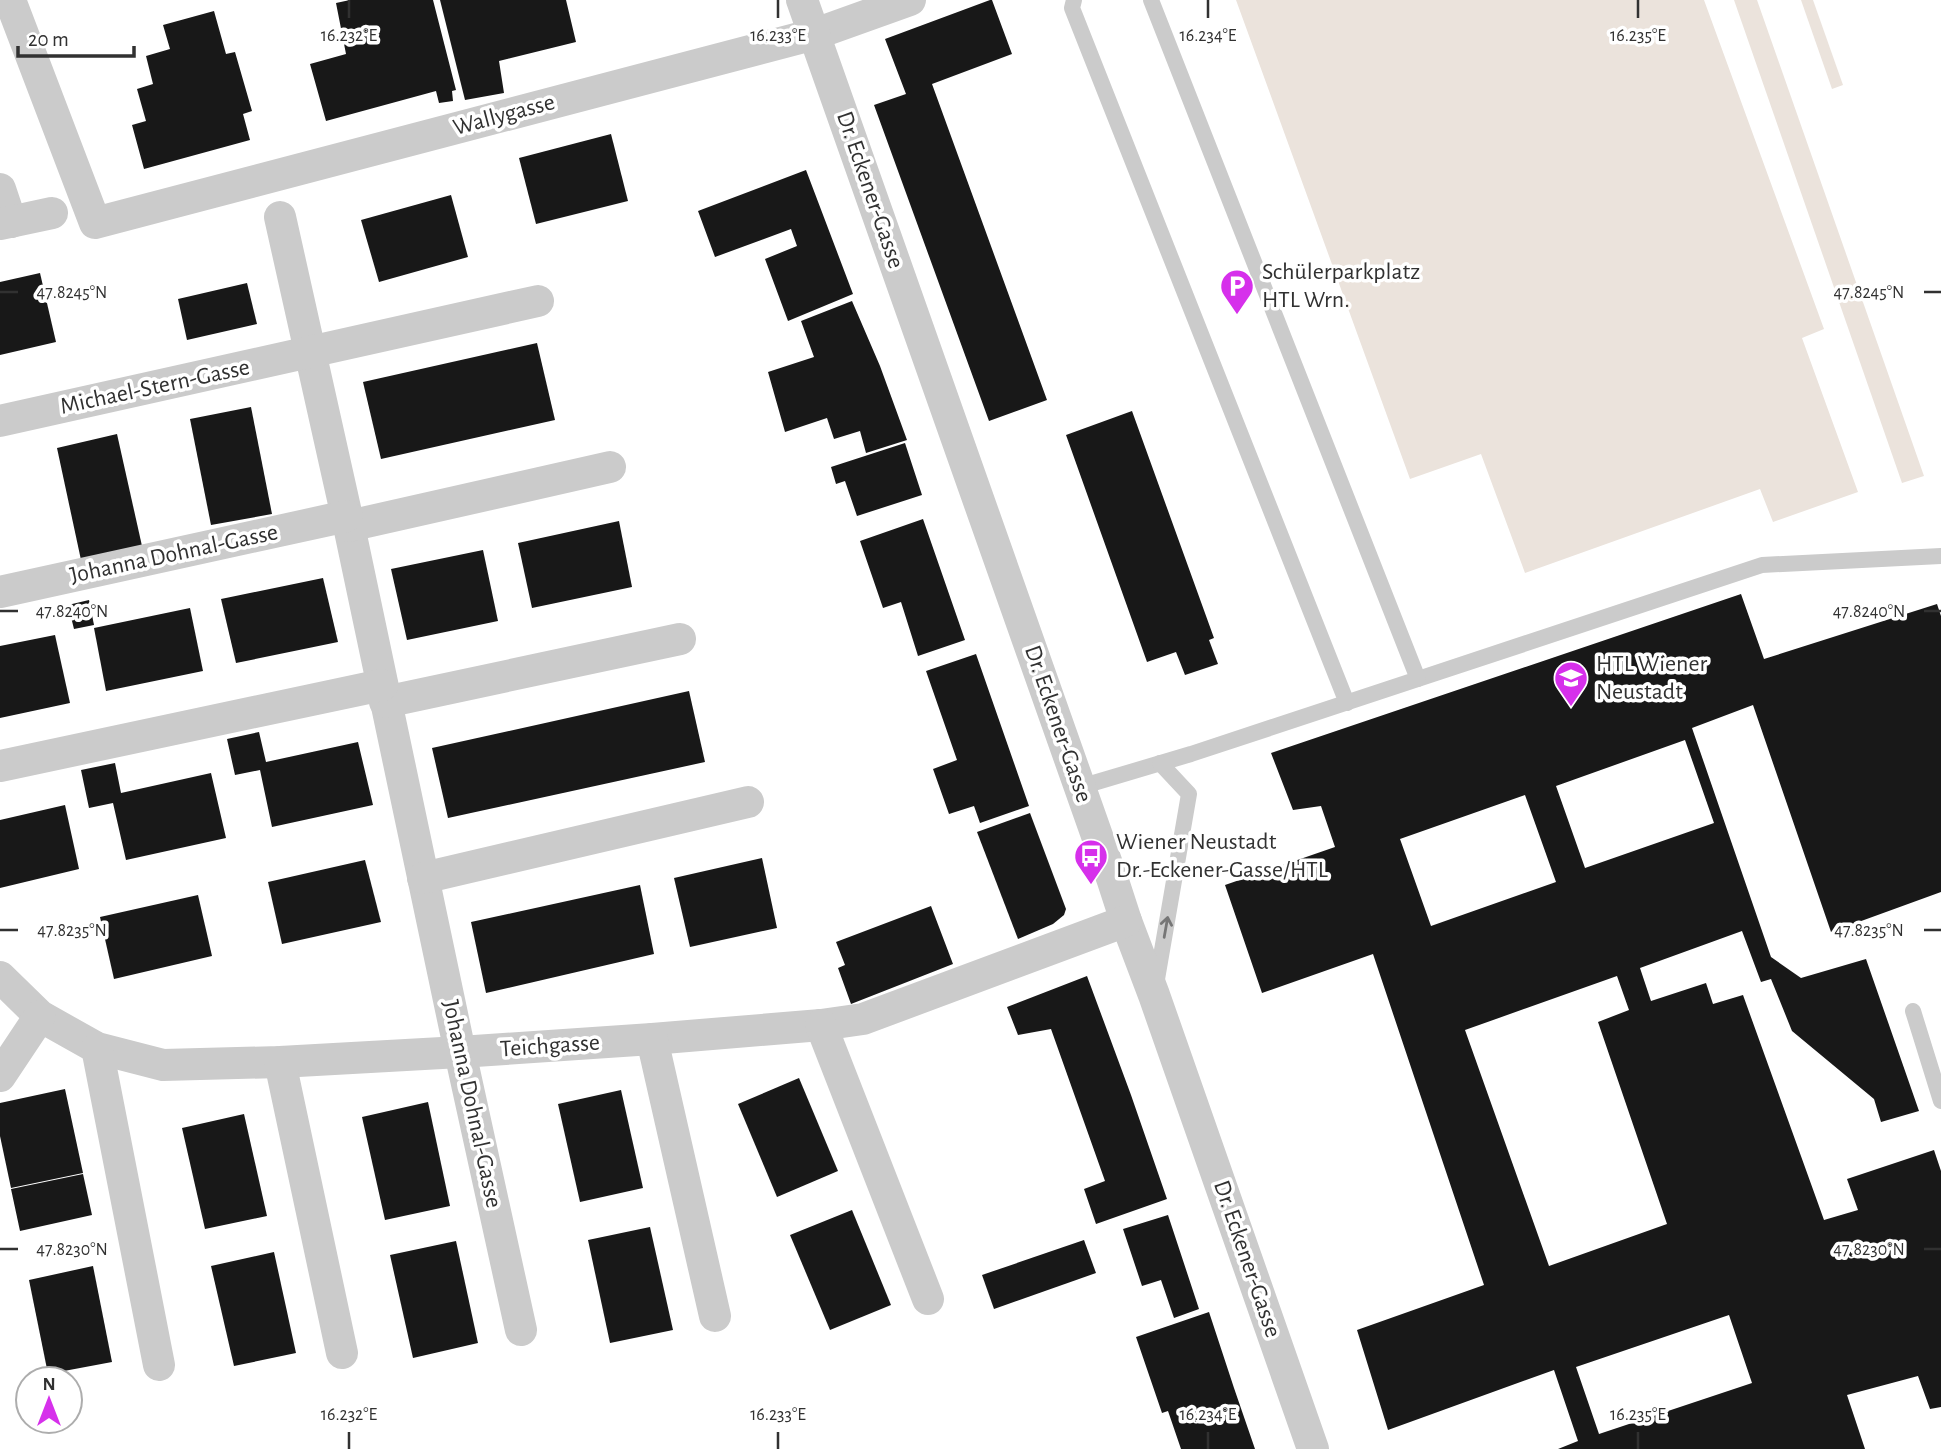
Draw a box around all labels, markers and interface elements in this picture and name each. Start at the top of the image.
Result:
scale bar [18,14,133,58]
text: 16.232°E [321,27,378,45]
text: 16.233°E [750,27,806,45]
text: 16.234°E [1180,27,1237,45]
text: 16.235°E [1610,27,1666,45]
text: 20 m [28,29,69,50]
street label: Wallygasse [451,90,557,140]
street label: Dr. Eckener-Gasse [832,108,908,272]
place label: Schülerparkplatz HTL Wrn. [1262,260,1420,312]
parking icon: Schülerparkplatz HTL Wrn. [1218,267,1256,316]
text: 47.8245°N [37,284,107,302]
text: 47.8245°N [1834,284,1904,302]
street label: Michael-Stern-Gasse [58,355,252,419]
street label: Johanna Dohnal-Gasse [68,520,280,588]
text: 47.8240°N [36,603,108,621]
text: 47.8240°N [1833,603,1905,621]
street label: Dr. Eckener-Gasse [1020,642,1096,806]
place label: HTL Wiener Neustadt [1596,652,1708,704]
school or university icon: HTL Wiener Neustadt [1552,659,1590,708]
place label: Wiener Neustadt Dr.-Eckener-Gasse/HTL [1116,830,1328,882]
bus stop icon: Wiener Neustadt Dr.-Eckener-Gasse/HTL [1072,837,1110,886]
one-way arrow [1160,916,1173,939]
text: 47.8235°N [37,922,107,940]
text: 47.8235°N [1834,922,1904,940]
street label: Johanna Dohnal-Gasse [438,998,506,1210]
street label: Teichgasse [499,1031,601,1061]
street label: Dr. Eckener-Gasse [1209,1177,1285,1341]
text: 47.8230°N [36,1241,108,1259]
text: 47.8230°N [1833,1241,1905,1259]
north arrow [14,1365,84,1435]
text: N [42,1375,56,1394]
text: 16.232°E [321,1406,378,1424]
text: 16.233°E [750,1406,806,1424]
text: 16.234°E [1180,1406,1237,1424]
text: 16.235°E [1610,1406,1666,1424]

